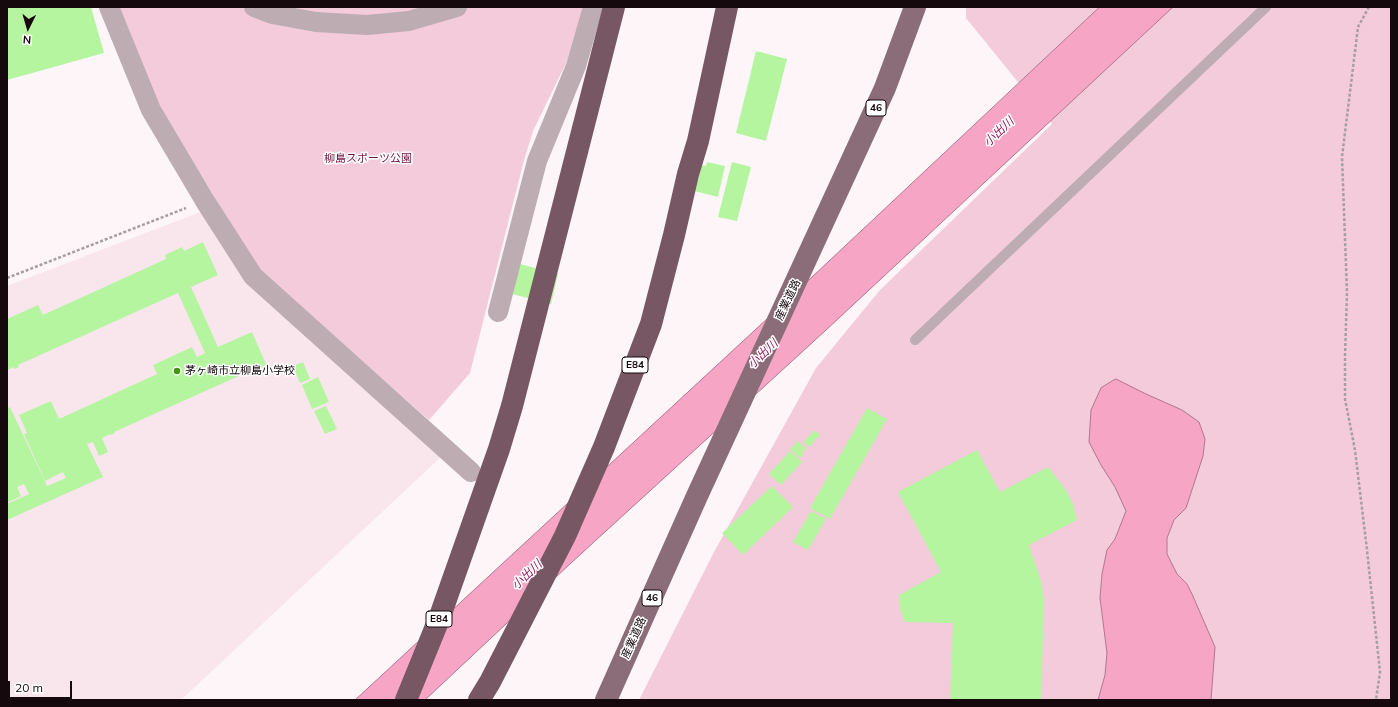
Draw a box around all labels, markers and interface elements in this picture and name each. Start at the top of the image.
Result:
north arrow [8,8,48,48]
text: N [22,33,32,47]
road number: 46 [866,100,886,116]
water label: 小出川 [981,114,1017,150]
park label: 柳島スポーツ公園 [324,152,412,166]
street label: 産業道路 [773,277,803,323]
water label: 小出川 [745,336,781,372]
road number: E84 [622,357,648,373]
place label: 茅ヶ崎市立柳島小学校 [185,364,295,378]
marker: 茅ヶ崎市立柳島小学校 [172,366,182,376]
water label: 小出川 [509,557,545,593]
road number: 46 [642,590,662,606]
road number: E84 [426,611,452,627]
street label: 産業道路 [619,615,649,661]
scale bar [10,673,74,699]
text: 20 m [15,680,43,695]

